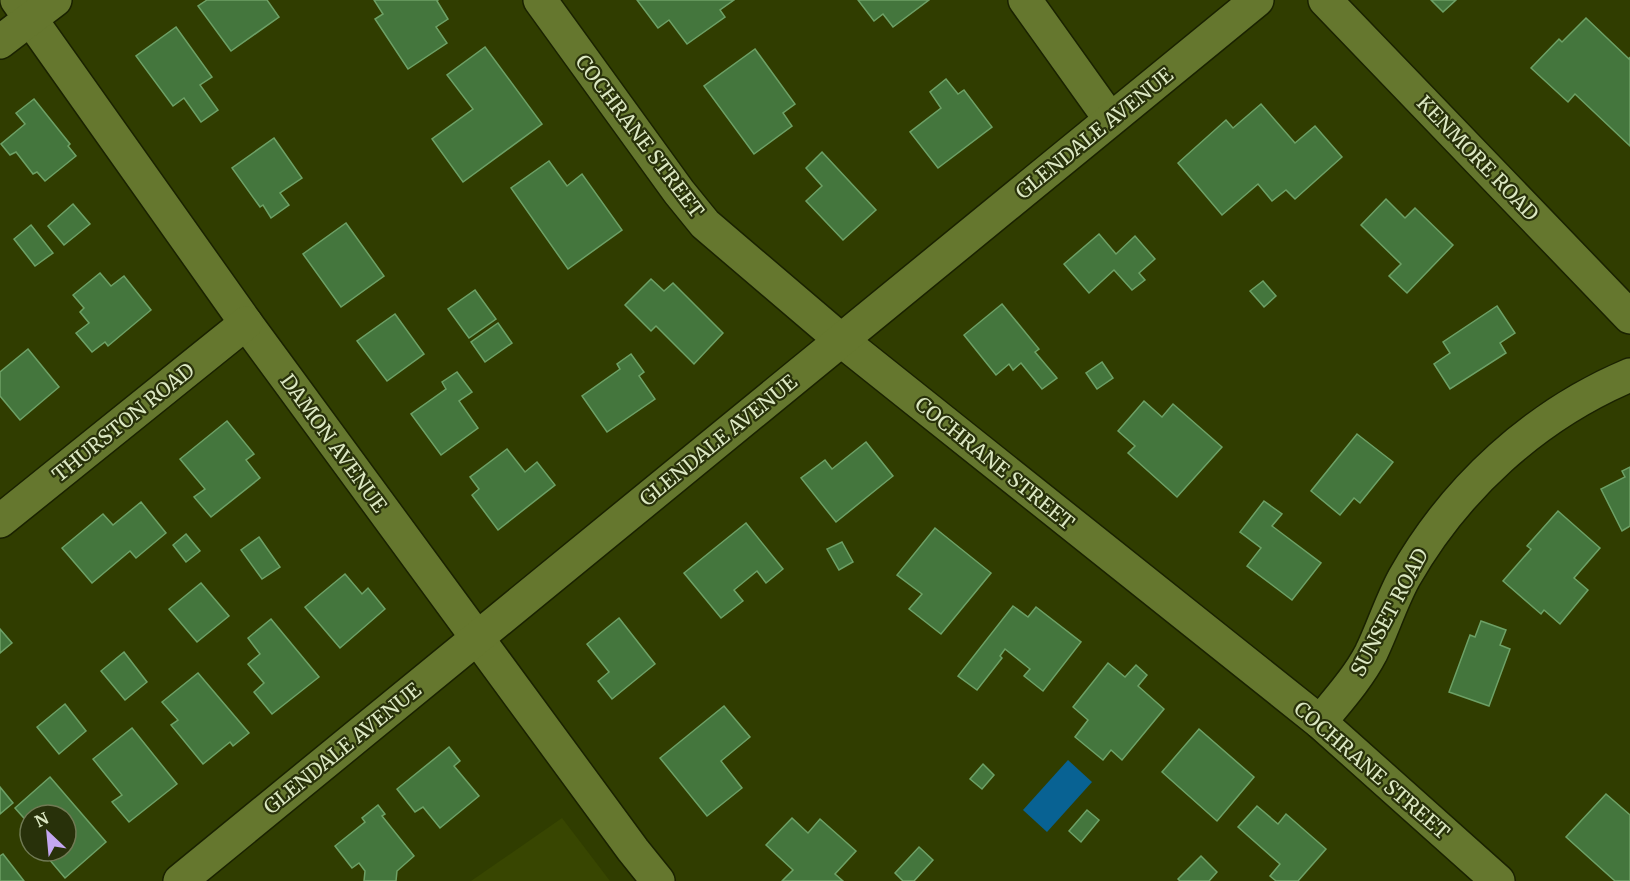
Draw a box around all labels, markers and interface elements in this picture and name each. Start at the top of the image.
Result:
street label: COCHRANE STREET [571,50,710,223]
street label: GLENDALE AVENUE [1010,62,1178,204]
street label: KENMORE ROAD [1412,90,1544,226]
street label: THURSTON ROAD [47,357,199,487]
street label: DAMON AVENUE [275,369,393,517]
street label: GLENDALE AVENUE [634,369,802,511]
street label: COCHRANE STREET [910,391,1080,535]
street label: SUNSET ROAD [1345,544,1433,680]
street label: GLENDALE AVENUE [258,677,426,819]
street label: COCHRANE STREET [1289,696,1455,844]
north arrow [18,803,78,863]
text: N [31,808,52,831]

